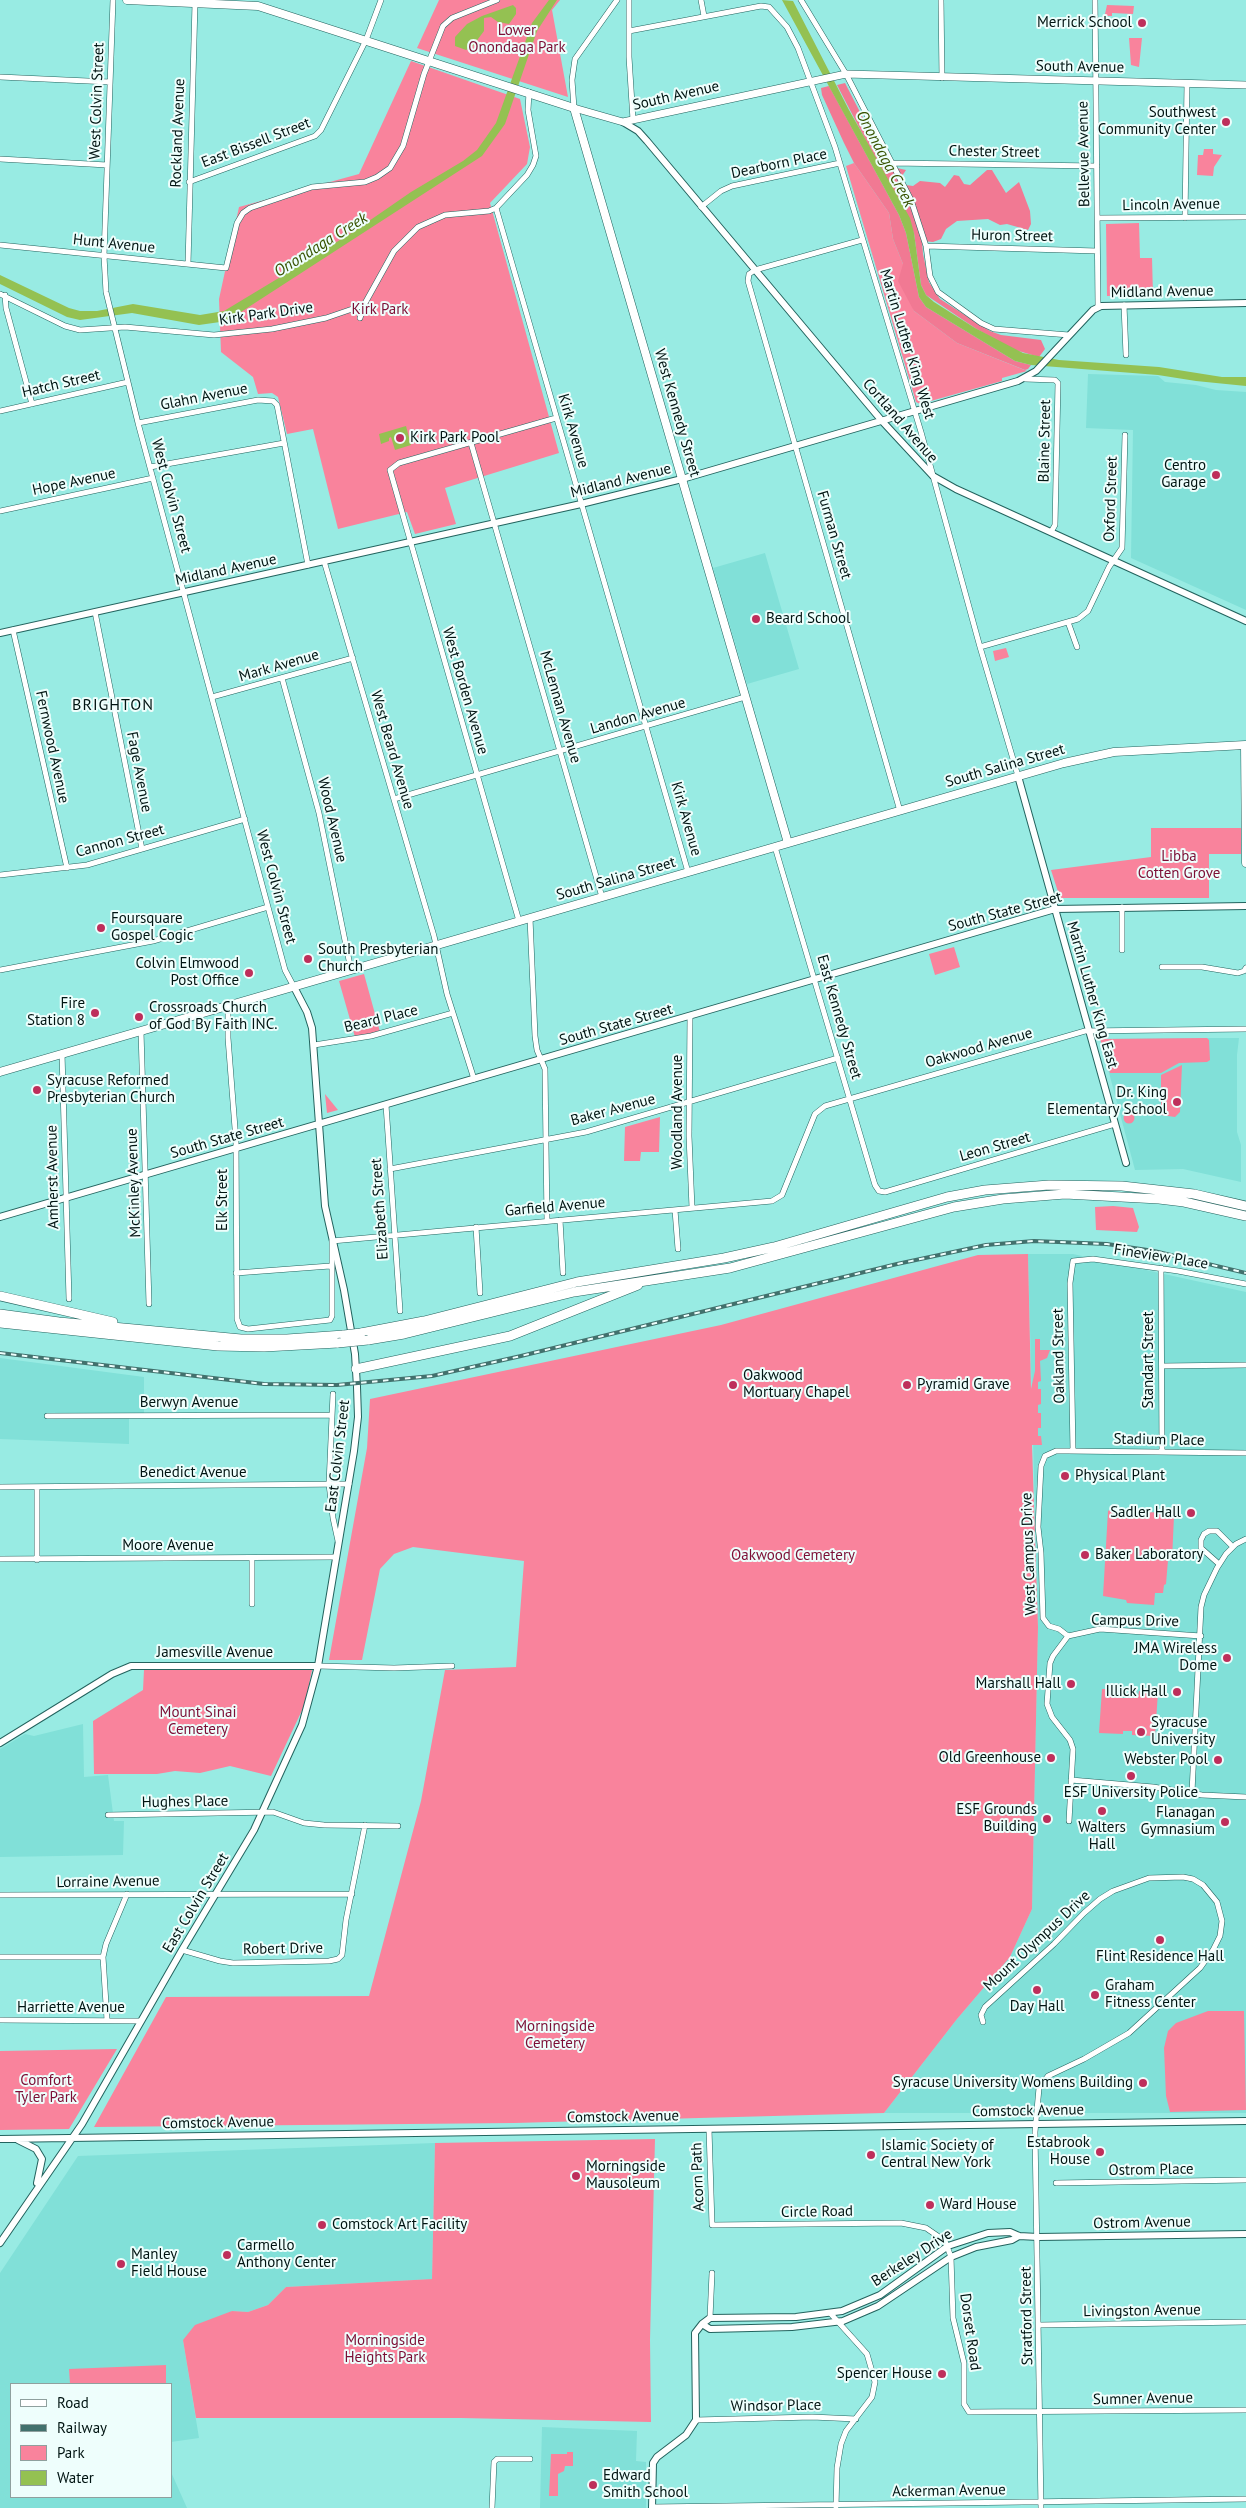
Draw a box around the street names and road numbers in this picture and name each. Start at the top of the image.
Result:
street label: West Colvin Street [86,42,108,160]
street label: South Avenue [1036,57,1124,77]
street label: South Avenue [631,77,721,115]
street label: Rockland Avenue [167,78,189,188]
street label: Bellevue Avenue [1074,101,1094,207]
street label: East Bissell Street [199,114,313,172]
street label: Chester Street [949,142,1039,162]
street label: Dearborn Place [729,145,829,183]
street label: Lincoln Avenue [1122,195,1220,215]
street label: Huron Street [971,226,1053,246]
street label: Hunt Avenue [72,231,156,257]
street label: Martin Luther King West [876,267,938,421]
street label: Midland Avenue [1110,282,1214,302]
street label: Kirk Park Drive [218,299,314,329]
street label: West Kennedy Street [650,347,704,479]
street label: Hatch Street [20,366,102,402]
street label: Cortland Avenue [859,375,941,467]
street label: Glahn Avenue [159,380,249,414]
street label: Kirk Avenue [554,392,592,470]
street label: Blaine Street [1035,399,1055,483]
street label: West Colvin Street [147,437,195,555]
street label: Oxford Street [1101,456,1121,542]
street label: Midland Avenue [569,460,673,502]
street label: Hope Avenue [31,464,117,500]
street label: Furman Street [813,489,855,581]
street label: Midland Avenue [174,550,278,590]
street label: West Borden Avenue [438,625,492,757]
street label: Mark Avenue [237,646,321,686]
street label: McLennan Avenue [535,649,585,765]
street label: Fernwood Avenue [31,689,73,805]
street label: West Beard Avenue [366,689,418,811]
street label: Landon Avenue [588,694,688,738]
street label: Fage Avenue [122,730,156,814]
street label: South Salina Street [943,740,1067,792]
street label: Wood Avenue [313,776,351,864]
street label: Kirk Avenue [667,780,705,858]
street label: Cannon Street [74,821,166,861]
street label: West Colvin Street [252,828,300,946]
street label: South Salina Street [554,853,678,905]
street label: South State Street [946,888,1064,936]
street label: Martin Luther King East [1062,919,1122,1071]
street label: East Kennedy Street [813,953,865,1081]
street label: South State Street [557,1000,675,1050]
street label: Beard Place [342,1001,420,1037]
street label: Oakwood Avenue [923,1024,1035,1072]
street label: Woodland Avenue [669,1055,687,1169]
street label: Baker Avenue [569,1090,657,1130]
street label: South State Street [168,1113,286,1163]
street label: Amherst Avenue [43,1125,63,1229]
street label: McKinley Avenue [123,1128,145,1238]
street label: Leon Street [957,1128,1033,1166]
street label: Elizabeth Street [367,1158,393,1260]
street label: Elk Street [214,1169,232,1231]
street label: Garfield Avenue [504,1194,606,1220]
street label: Fineview Place [1113,1241,1209,1273]
street label: Oakland Street [1049,1308,1069,1404]
street label: Standart Street [1140,1311,1158,1409]
street label: Berwyn Avenue [140,1394,238,1412]
street label: East Colvin Street [322,1399,354,1513]
street label: Stadium Place [1113,1430,1205,1450]
street label: Benedict Avenue [140,1464,246,1482]
street label: West Campus Drive [1018,1492,1040,1616]
street label: Moore Avenue [122,1537,214,1555]
street label: Campus Drive [1091,1611,1179,1631]
street label: Jamesville Avenue [157,1644,273,1662]
street label: Hughes Place [142,1792,228,1812]
street label: East Colvin Street [159,1850,233,1956]
street label: Lorraine Avenue [56,1872,160,1892]
street label: Mount Olympus Drive [980,1887,1094,1995]
street label: Robert Drive [243,1939,323,1959]
street label: Harriette Avenue [17,1999,125,2017]
street label: Comstock Avenue [972,2101,1084,2121]
street label: Comstock Avenue [567,2107,679,2127]
street label: Comstock Avenue [162,2113,274,2133]
street label: Acorn Path [688,2142,708,2212]
street label: Ostrom Place [1108,2160,1194,2180]
street label: Circle Road [781,2202,853,2222]
street label: Ostrom Avenue [1093,2213,1191,2233]
street label: Berkeley Drive [868,2225,956,2291]
street label: Stratford Street [1017,2266,1037,2366]
street label: Dorset Road [956,2292,984,2372]
street label: Livingston Avenue [1083,2301,1201,2321]
street label: Sumner Avenue [1093,2389,1193,2409]
street label: Windsor Place [731,2396,821,2416]
street label: Ackerman Avenue [892,2481,1006,2501]

